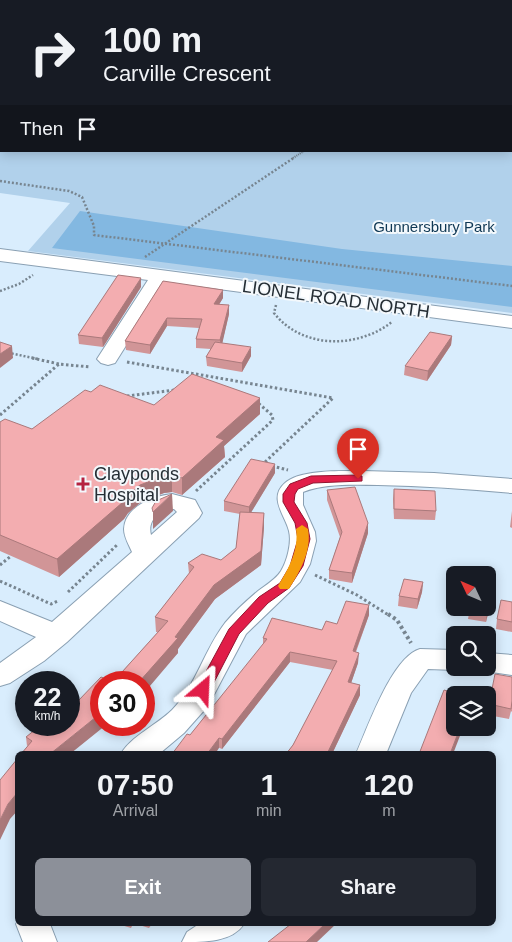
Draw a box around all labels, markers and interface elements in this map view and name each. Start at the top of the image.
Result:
icon: right [20,20,85,85]
text: 100 m [103,20,202,59]
text: Carville Crescent [103,61,271,86]
icon: arrive [73,115,101,143]
text: Then [20,118,63,139]
park label: Gunnersbury Park [373,218,495,235]
street label: LIONEL ROAD NORTH [241,276,431,322]
pin [337,428,379,479]
icon: arrive [344,435,372,463]
place label: Clayponds Hospital [94,464,179,505]
marker: Clayponds Hospital [76,477,90,491]
north arrow [446,566,496,616]
map controls [446,566,496,736]
button: search [446,626,496,676]
position arrow [176,663,228,715]
speed limit sign: 30 [90,671,155,736]
text: 22 [34,683,61,711]
button: layers [446,686,496,736]
text: km/h [34,709,61,723]
text: 07:50 [97,768,174,801]
text: 1 [260,768,277,801]
text: 120 [364,768,414,801]
text: Arrival [113,802,158,819]
text: min [256,802,282,819]
text: m [382,802,395,819]
button: Exit [35,858,251,916]
button: Share [261,858,476,916]

